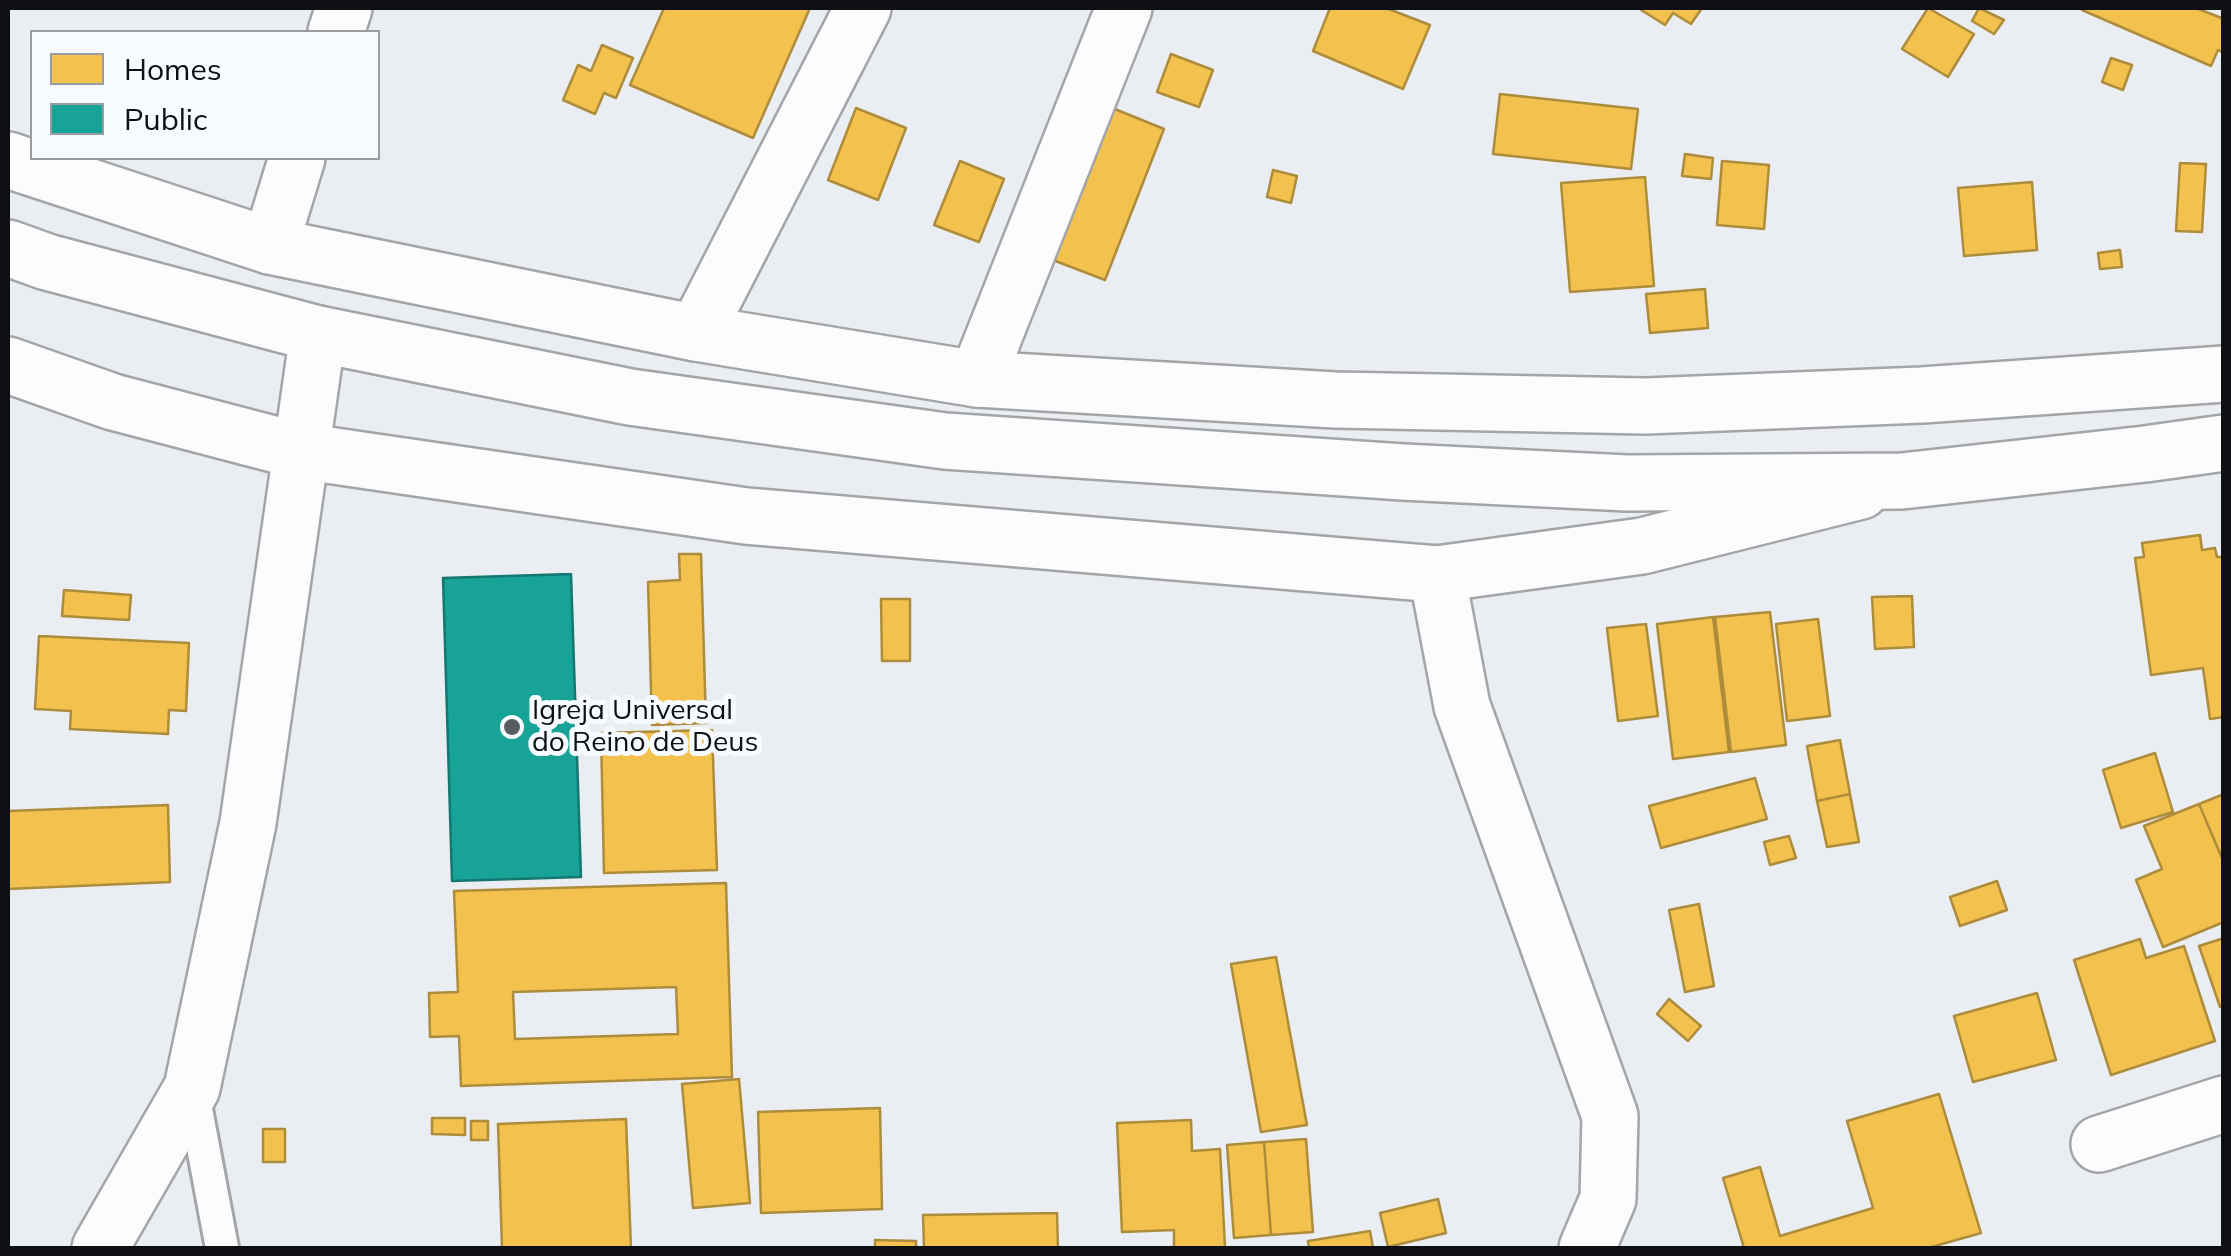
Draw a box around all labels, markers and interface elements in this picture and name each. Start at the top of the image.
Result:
legend [30,30,380,160]
text: Homes [124,50,222,88]
text: Public [124,100,208,138]
place label: Igreja Universal do Reino de Deus [532,694,758,760]
marker: Igreja Universal do Reino de Deus [501,716,523,738]

